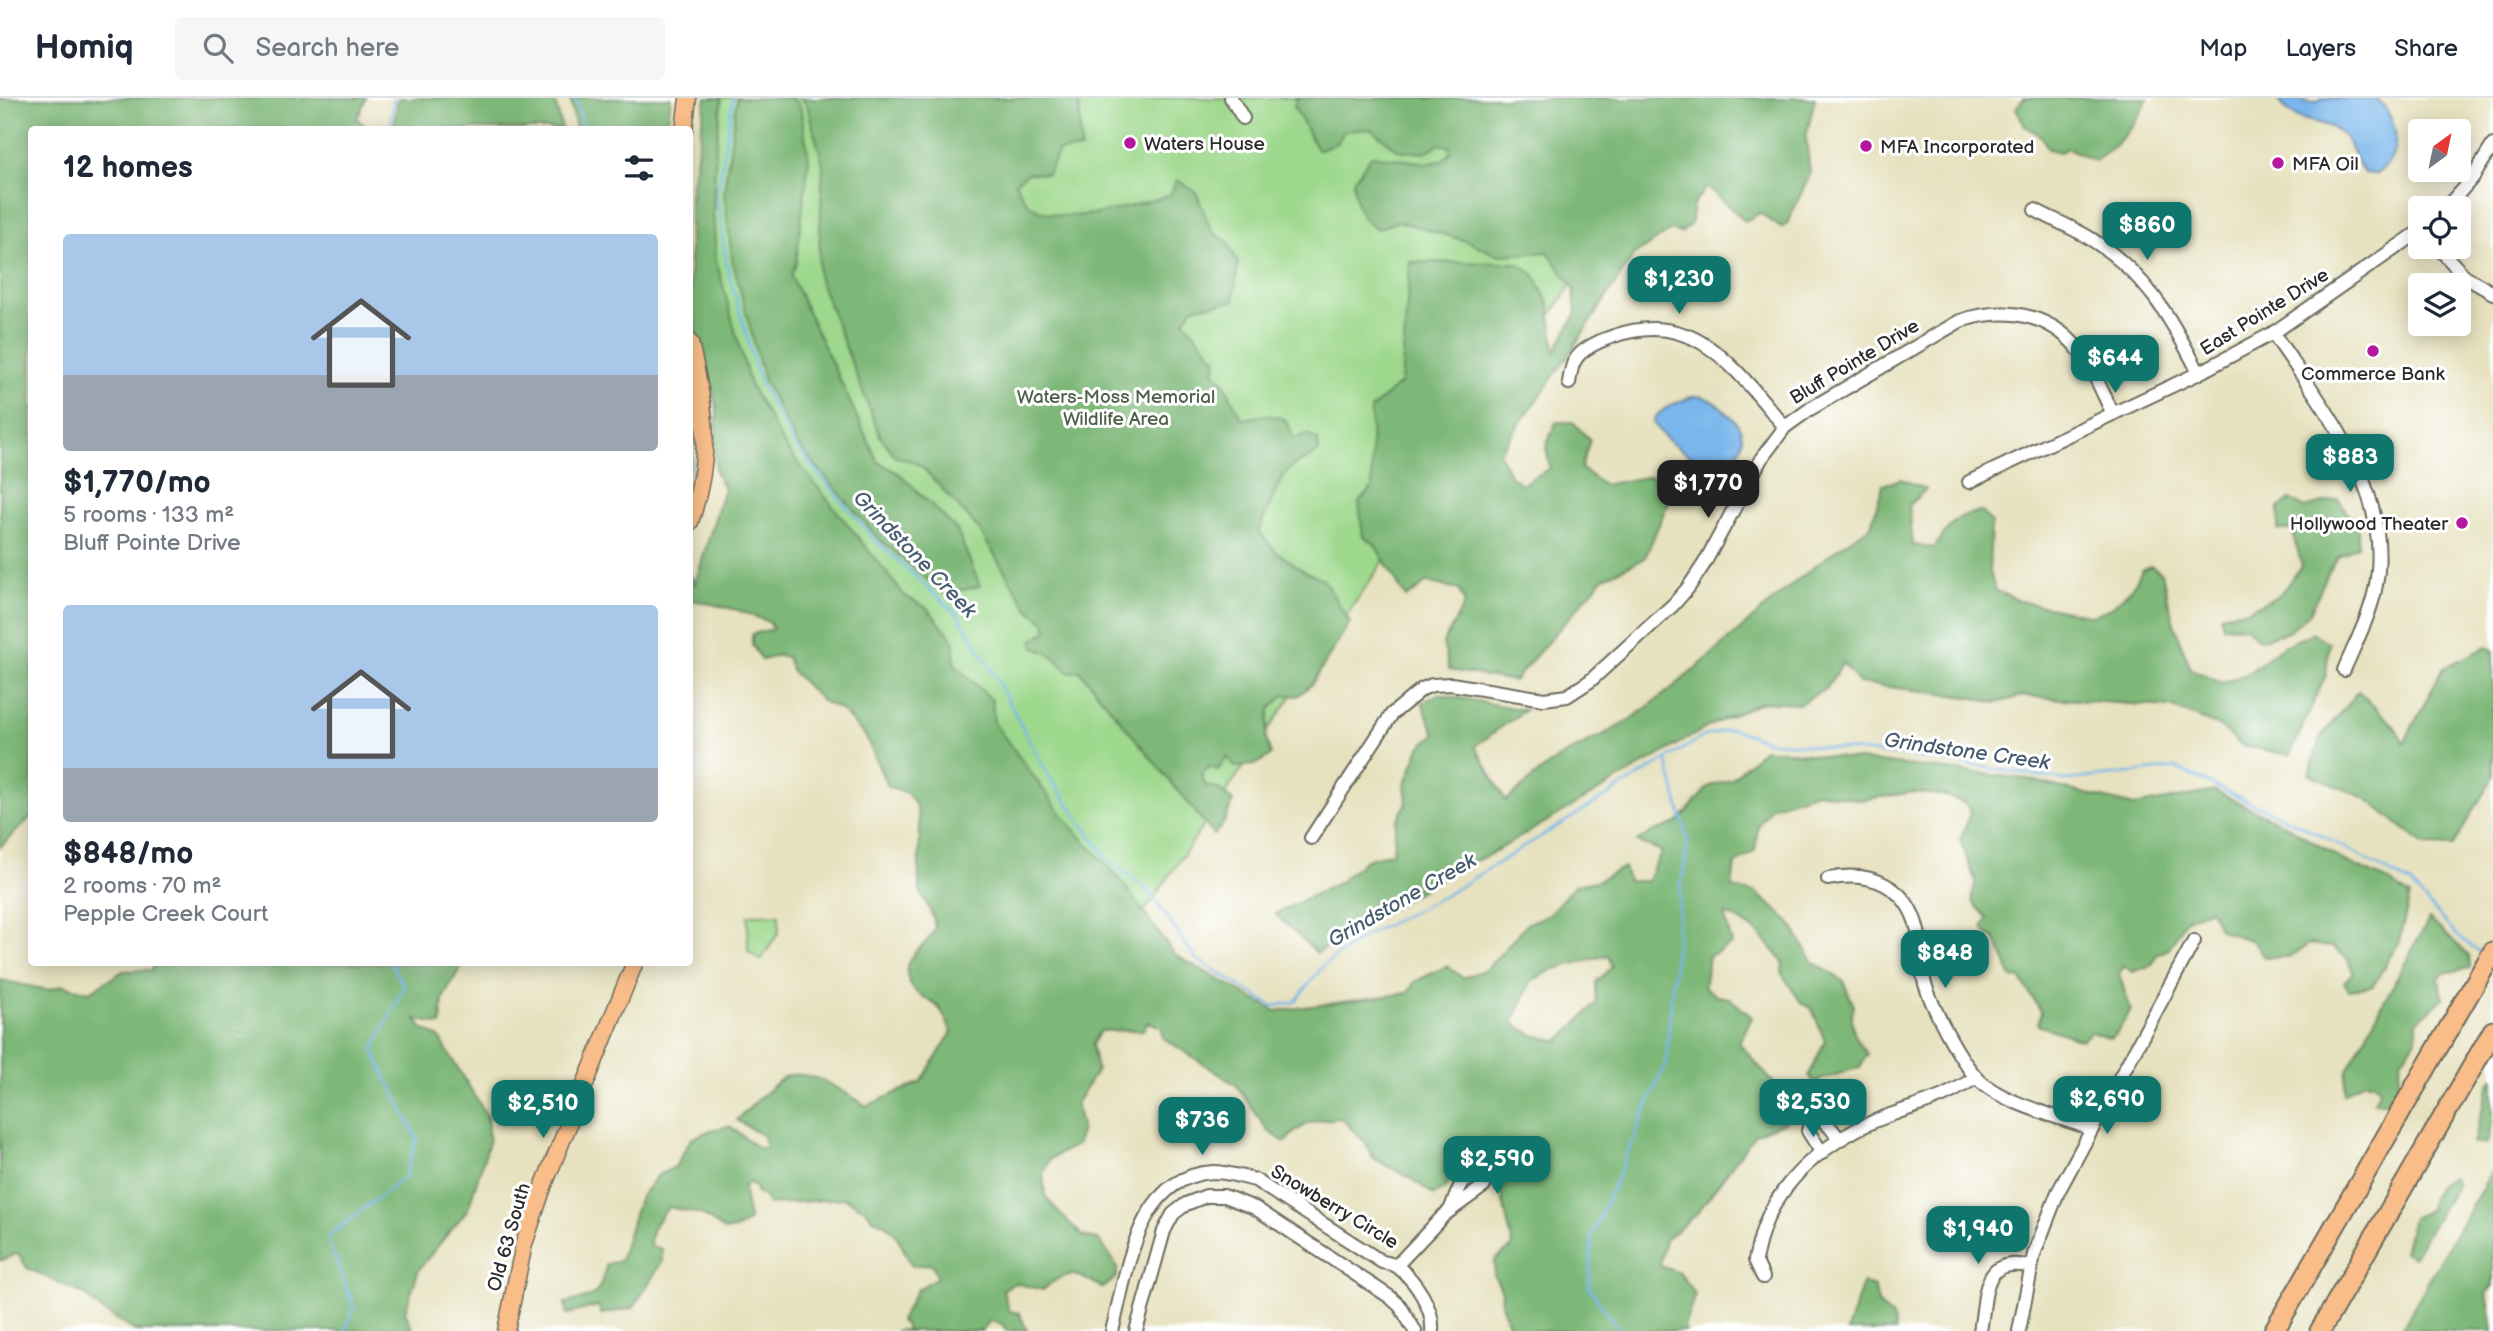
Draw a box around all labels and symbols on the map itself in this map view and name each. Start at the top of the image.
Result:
north arrow [2408,119,2471,182]
place label: Waters House [1144,133,1265,156]
marker: Waters House [1122,135,1138,151]
place label: MFA Incorporated [1880,136,2034,159]
marker: MFA Incorporated [1858,138,1874,154]
place label: MFA Oil [2292,153,2359,176]
marker: MFA Oil [2270,155,2286,171]
pin: $860 [2106,202,2188,262]
pin: $1,230 [1622,256,1736,316]
street label: East Pointe Drive [2196,264,2333,361]
street label: Bluff Pointe Drive [1786,315,1924,410]
pin: $644 [2074,336,2156,395]
marker: Commerce Bank [2365,343,2381,359]
place label: Commerce Bank [2301,363,2446,386]
park label: Waters-Moss Memorial Wildlife Area [1017,386,1215,431]
pin: $883 [2309,434,2391,494]
pin: $1,770 [1651,460,1765,520]
water label: Grindstone Creek [848,486,982,624]
place label: Hollywood Theater [2290,513,2449,536]
marker: Hollywood Theater [2454,515,2470,531]
water label: Grindstone Creek [1883,727,2052,776]
water label: Grindstone Creek [1324,848,1481,953]
pin: $848 [1904,930,1986,990]
pin: $2,690 [2050,1076,2164,1136]
pin: $2,510 [486,1080,600,1140]
pin: $2,530 [1756,1080,1870,1139]
pin: $736 [1161,1098,1243,1157]
pin: $2,590 [1440,1136,1554,1196]
street label: Snowberry Circle [1266,1160,1402,1254]
street label: Old 63 South [483,1181,536,1294]
pin: $1,940 [1921,1206,2035,1266]

